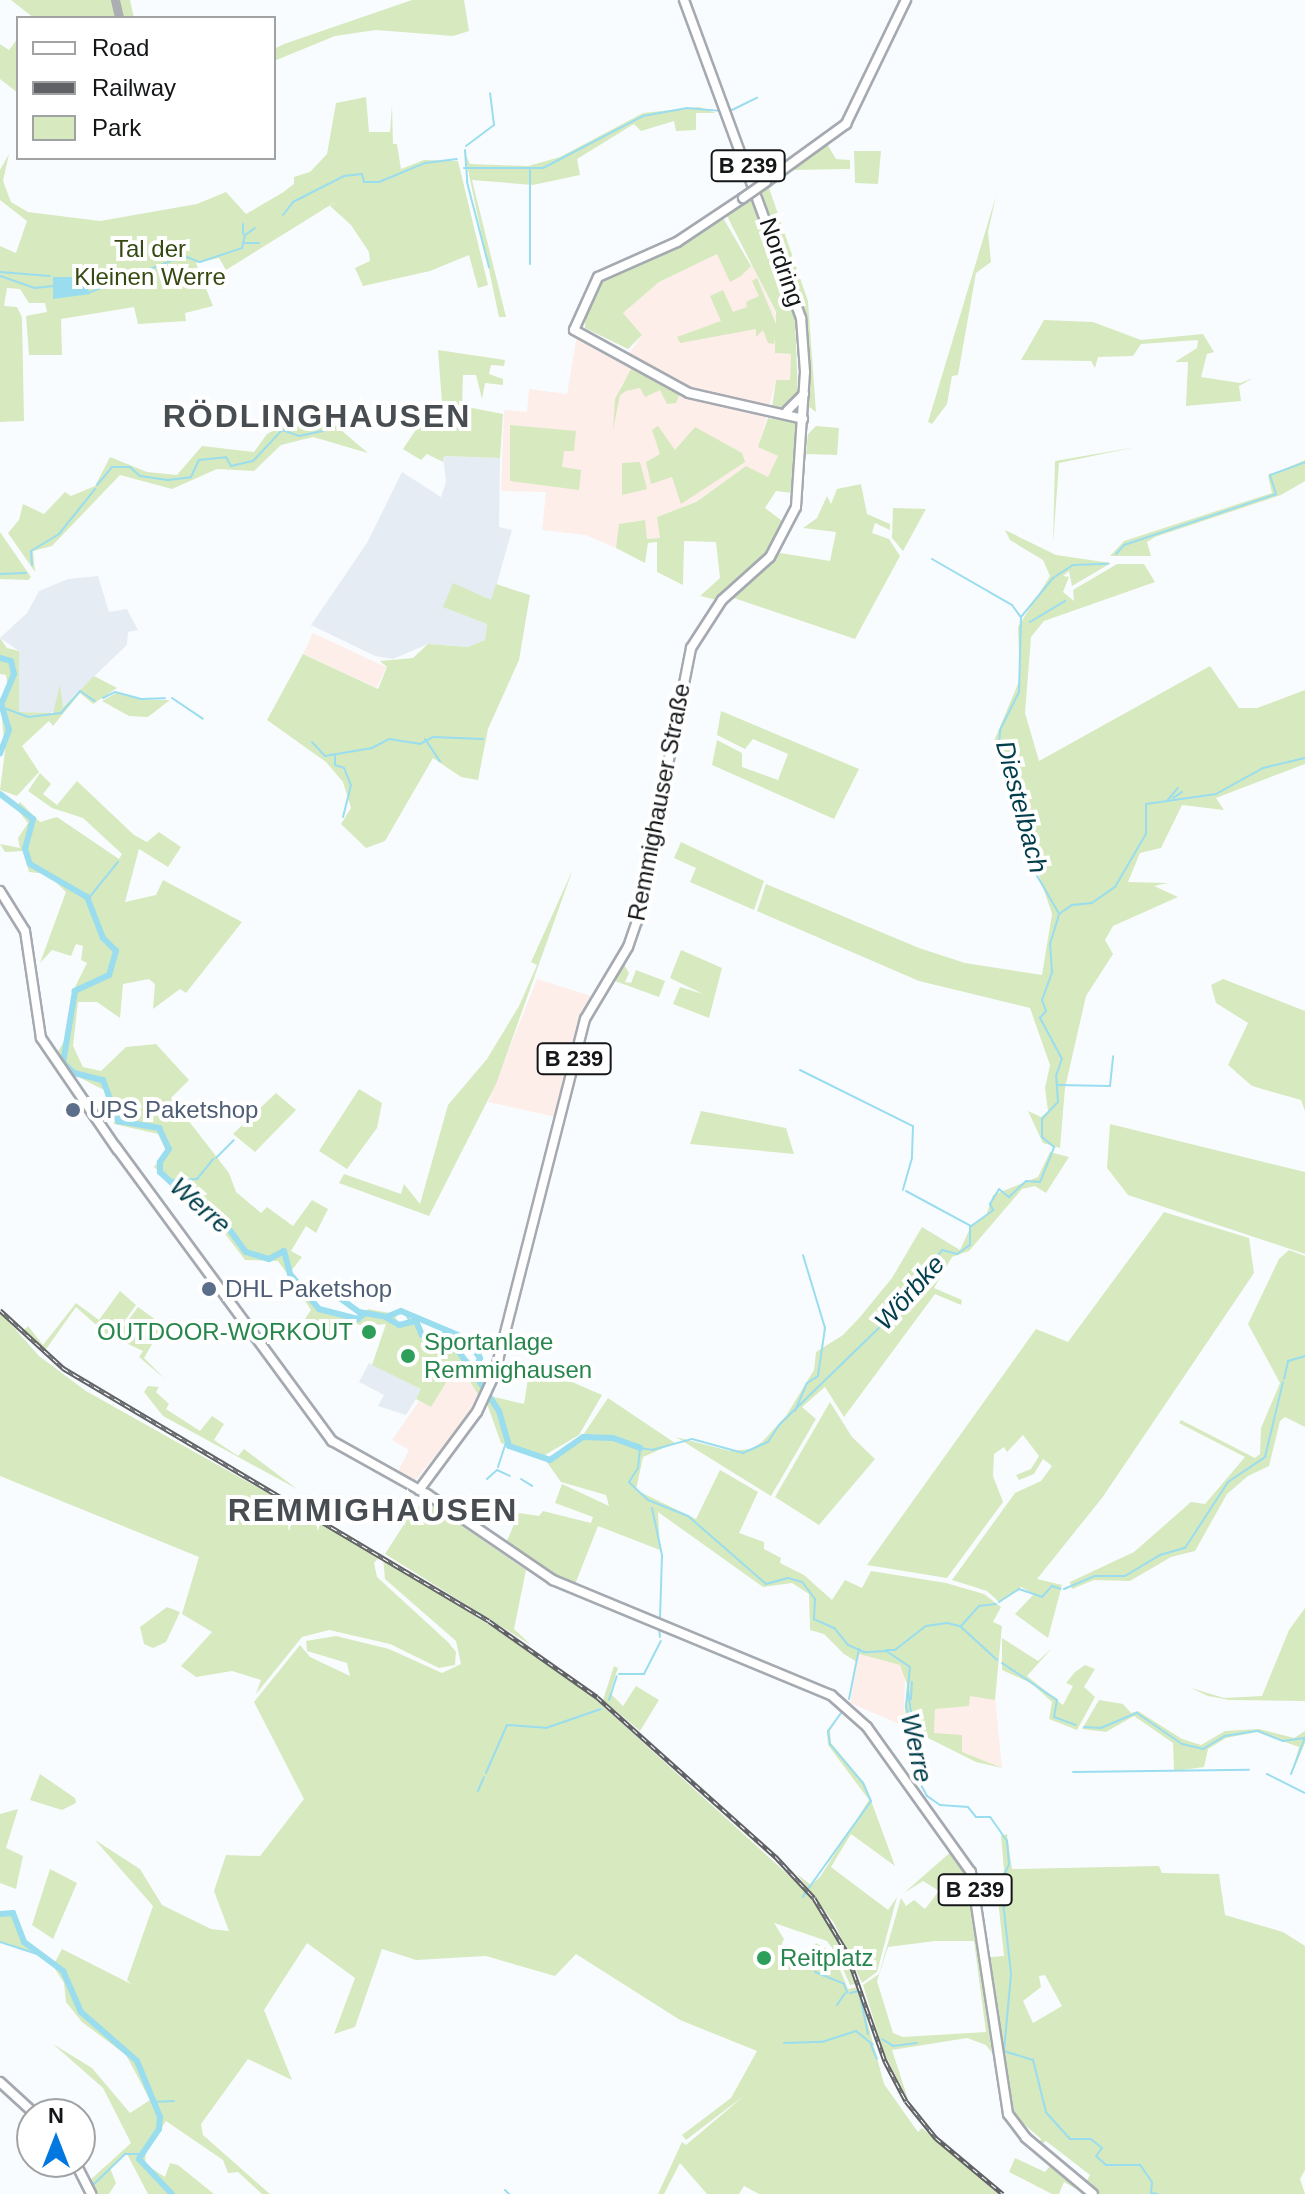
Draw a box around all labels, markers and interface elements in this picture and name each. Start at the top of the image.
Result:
legend [16,16,276,160]
text: Road [92,34,149,61]
text: Railway [92,74,176,101]
text: Park [92,114,141,141]
road number: B 239 [710,148,786,184]
street label: Nordring [753,214,811,310]
park label: Tal der Kleinen Werre [74,235,226,291]
district label: RÖDLINGHAUSEN [163,397,471,435]
street label: Remmighauser Straße [622,681,696,923]
water label: Diestelbach [988,737,1054,877]
road number: B 239 [536,1041,612,1077]
place label: UPS Paketshop [89,1096,258,1124]
marker: UPS Paketshop [64,1101,82,1119]
water label: Werre [163,1171,237,1241]
water label: Wörbke [868,1249,952,1337]
place label: DHL Paketshop [225,1275,393,1303]
marker: DHL Paketshop [200,1280,218,1298]
place label: OUTDOOR-WORKOUT [97,1318,353,1346]
marker: OUTDOOR-WORKOUT [360,1323,378,1341]
place label: Sportanlage Remmighausen [424,1328,592,1384]
marker: Sportanlage Remmighausen [399,1347,417,1365]
district label: REMMIGHAUSEN [228,1491,518,1529]
water label: Werre [893,1710,939,1786]
road number: B 239 [937,1872,1013,1908]
place label: Reitplatz [780,1944,873,1972]
marker: Reitplatz [755,1949,773,1967]
north arrow [16,2098,96,2178]
text: N [48,2103,64,2128]

